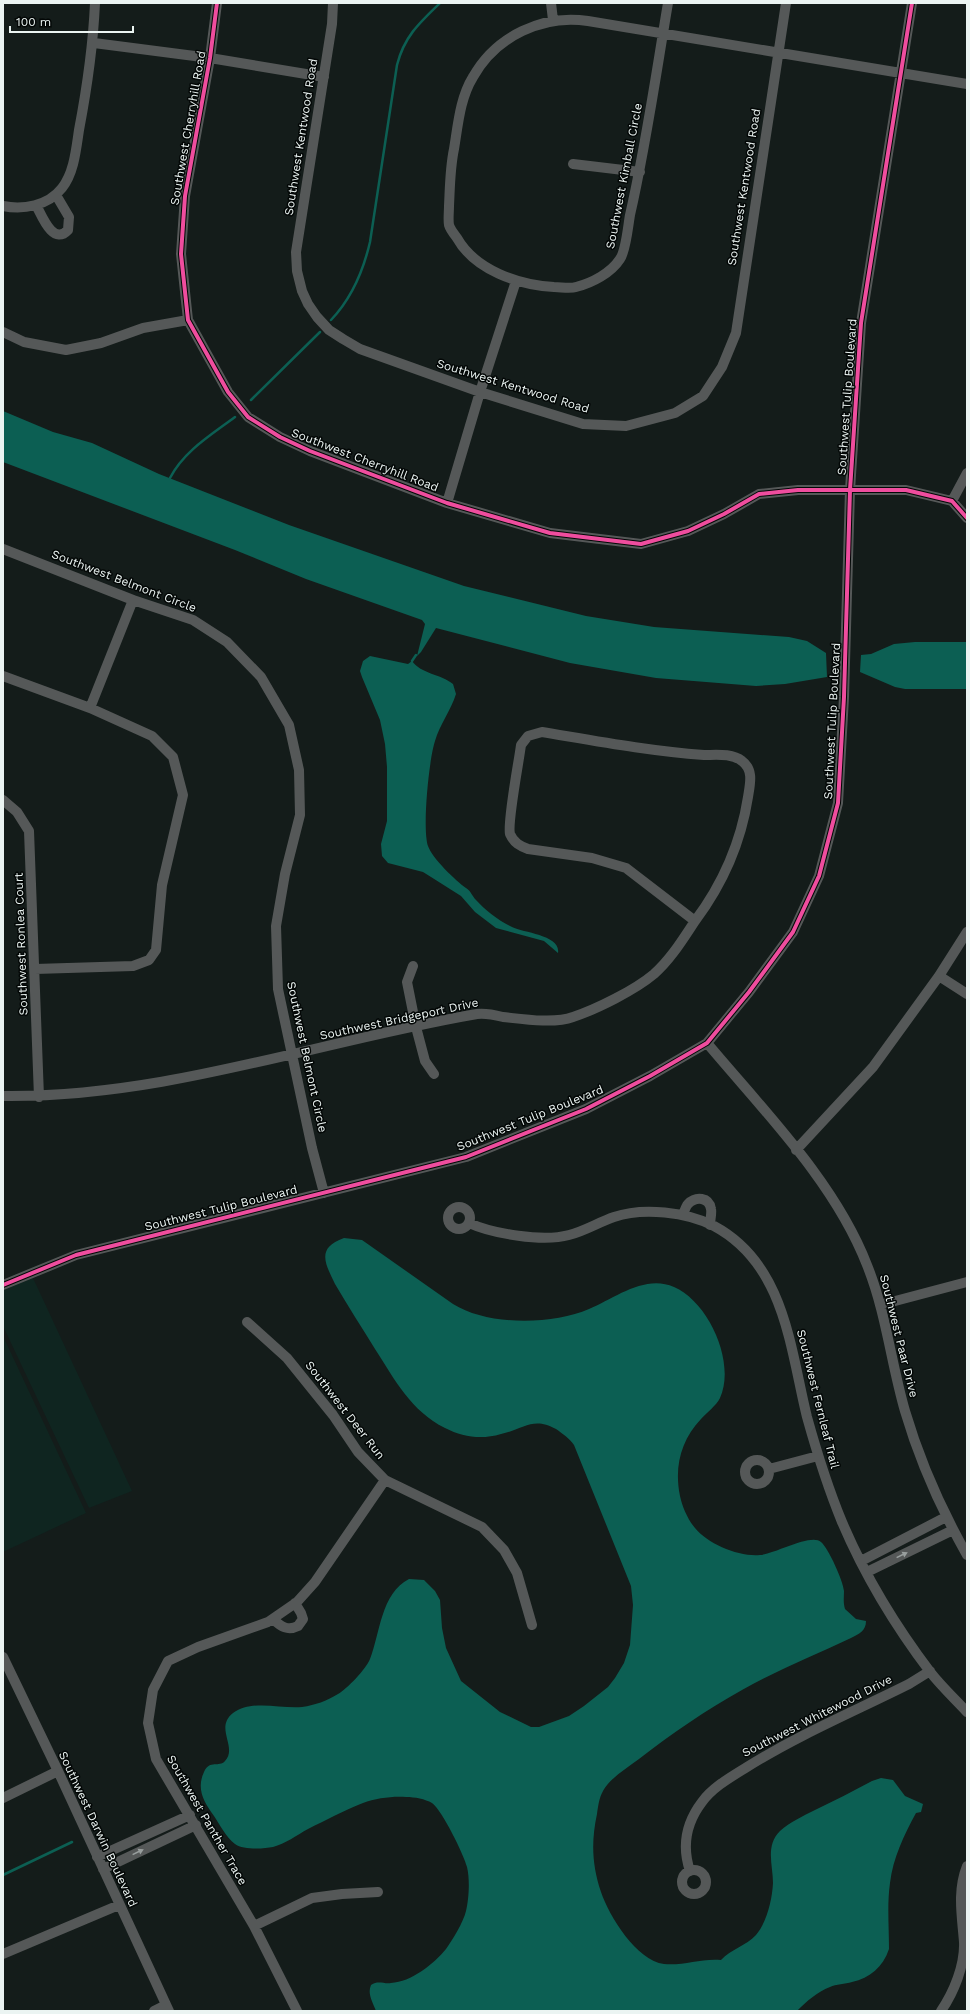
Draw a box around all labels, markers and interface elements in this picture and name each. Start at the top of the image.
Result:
scale bar [10,8,133,34]
text: 100 m [16,15,51,29]
street label: Southwest Cherryhill Road [168,50,208,206]
street label: Southwest Kentwood Road [282,58,320,216]
street label: Southwest Kimball Circle [603,102,645,250]
street label: Southwest Kentwood Road [725,108,763,266]
street label: Southwest Tulip Boulevard [835,318,859,476]
street label: Southwest Kentwood Road [435,356,591,416]
street label: Southwest Cherryhill Road [289,425,441,495]
street label: Southwest Belmont Circle [50,547,198,615]
street label: Southwest Tulip Boulevard [821,642,843,800]
street label: Southwest Ronlea Court [12,872,30,1016]
street label: Southwest Belmont Circle [284,980,330,1134]
street label: Southwest Bridgeport Drive [318,995,480,1043]
street label: Southwest Tulip Boulevard [455,1082,605,1154]
street label: Southwest Tulip Boulevard [143,1182,299,1234]
street label: Southwest Paar Drive [877,1273,921,1399]
street label: Southwest Fernleaf Trail [794,1328,842,1470]
street label: Southwest Deer Run [302,1358,388,1462]
one-way arrow [896,1552,907,1558]
street label: Southwest Whitewood Drive [740,1672,894,1760]
street label: Southwest Darwin Boulevard [56,1749,140,1909]
street label: Southwest Panther Trace [164,1753,250,1888]
one-way arrow [133,1849,144,1855]

